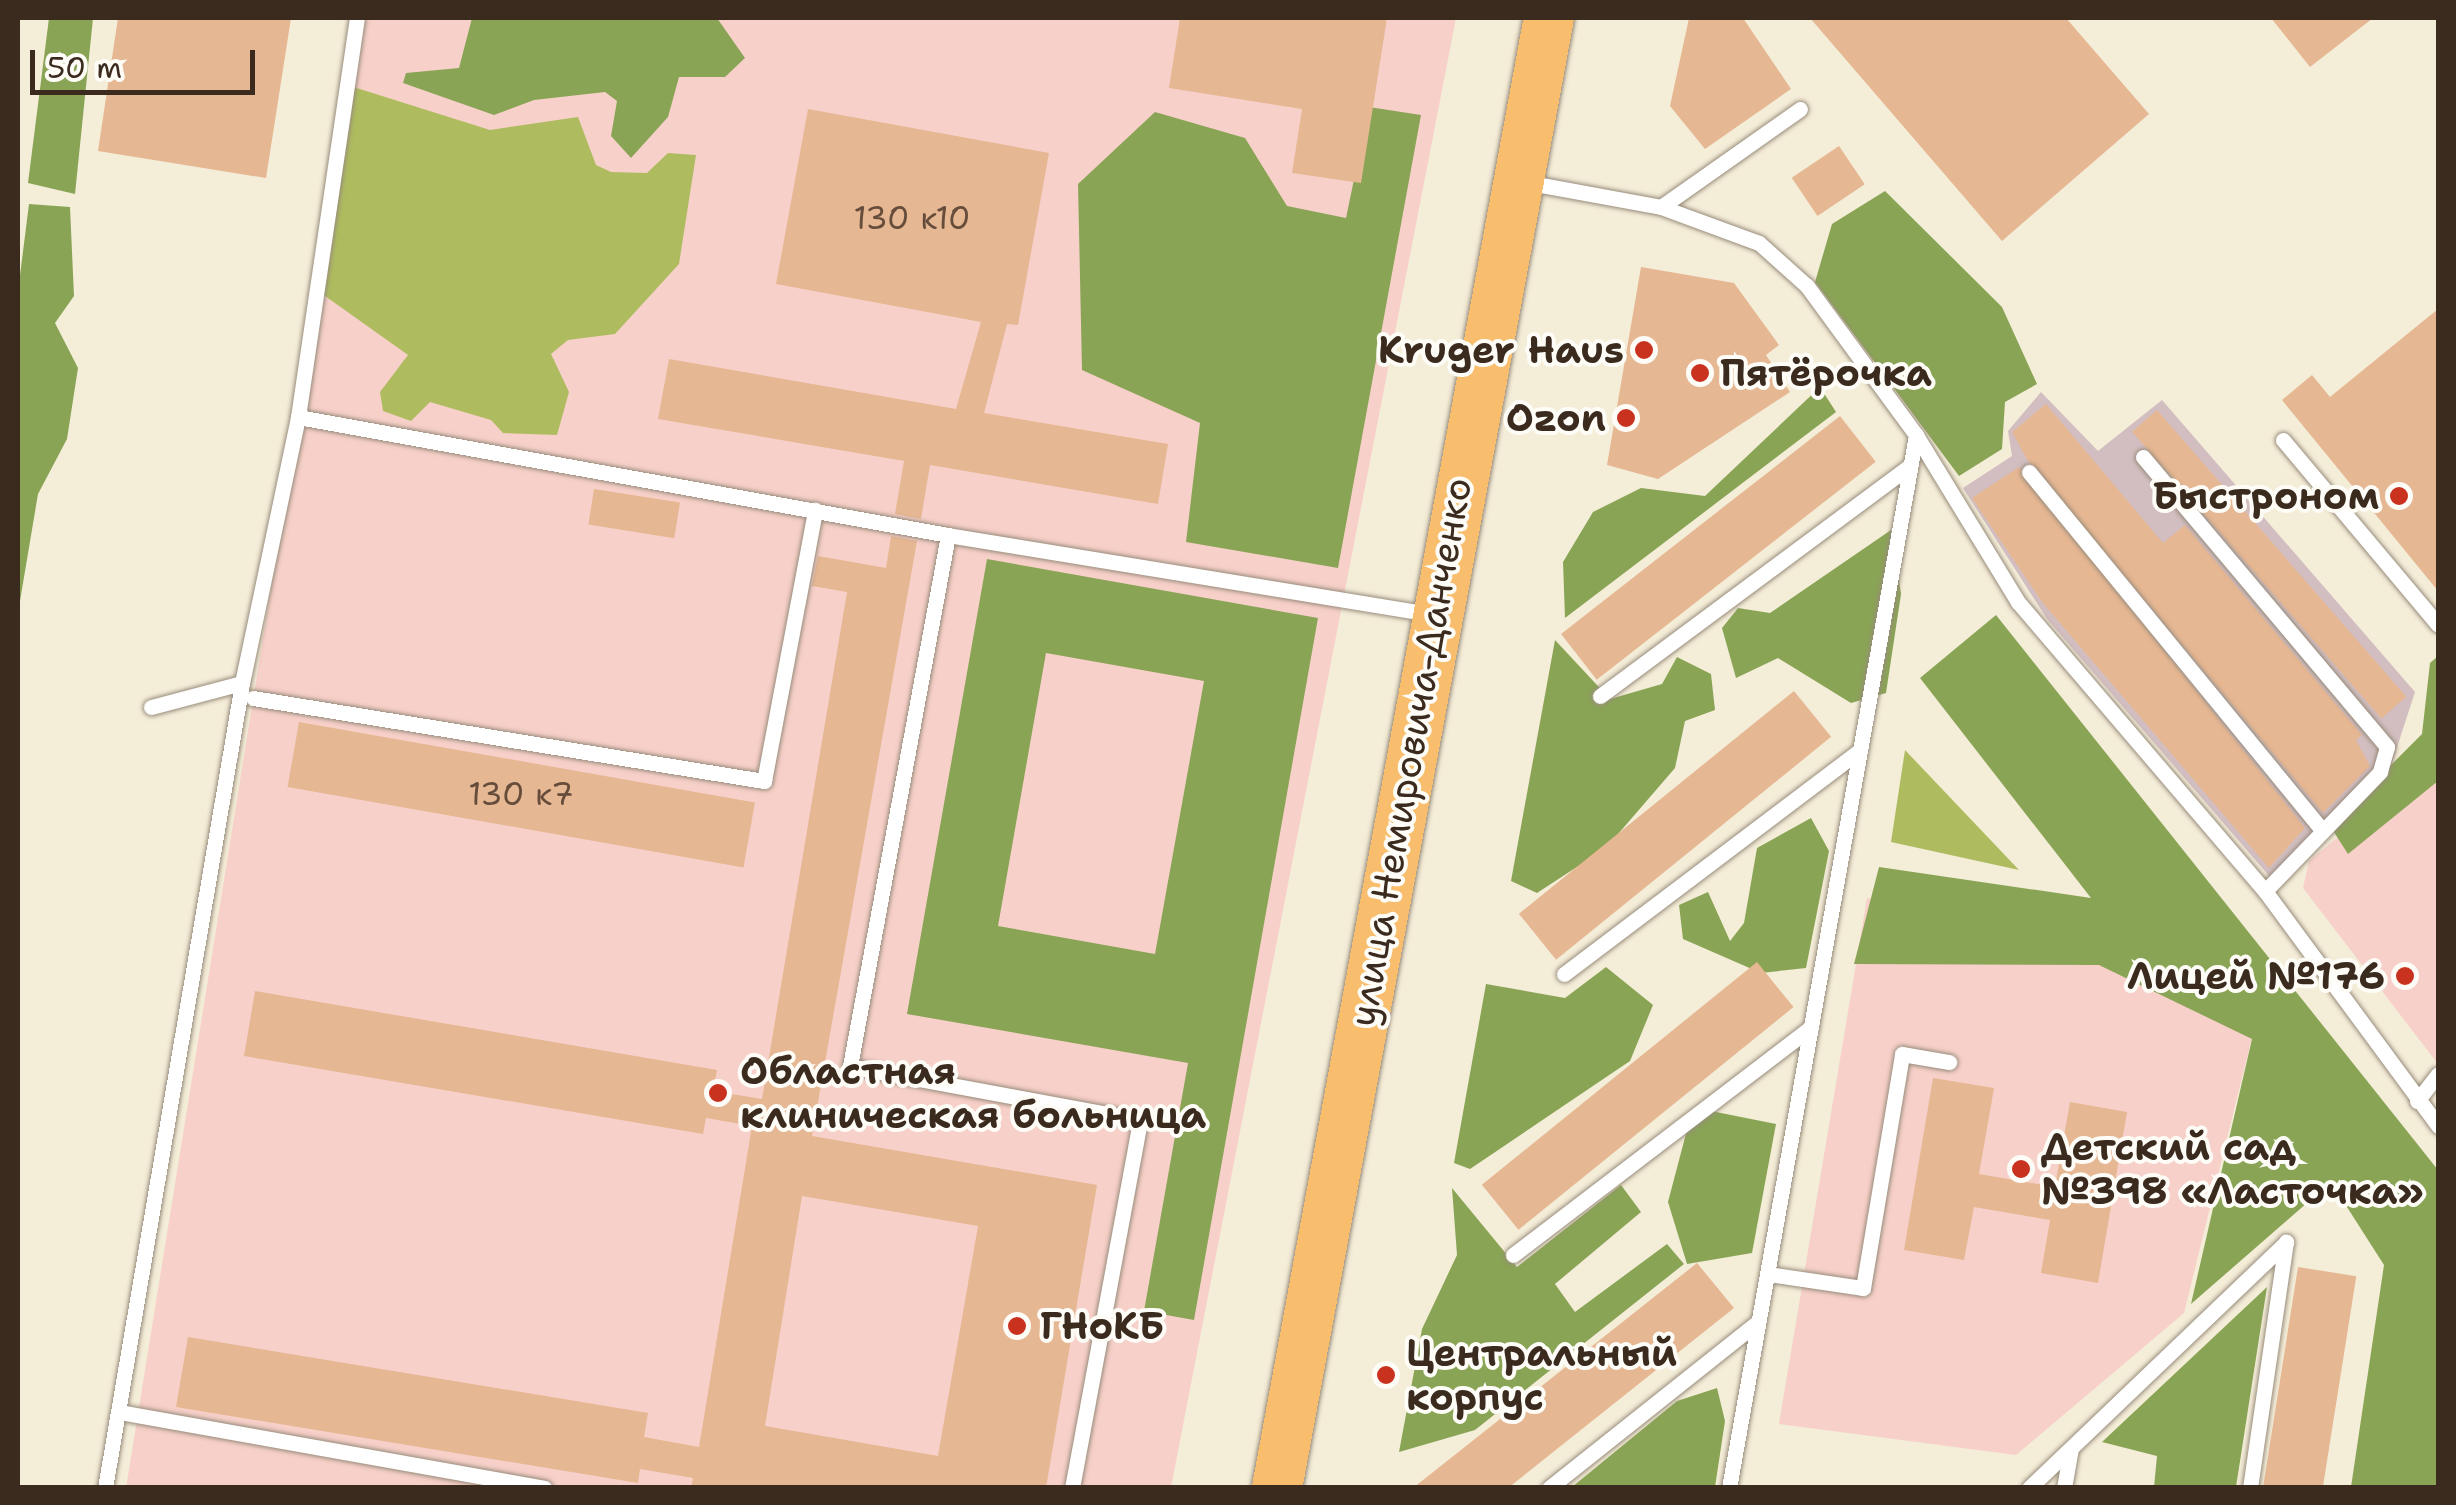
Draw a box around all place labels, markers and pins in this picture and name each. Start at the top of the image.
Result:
place label: Kruger Haus [1378,327,1624,373]
marker: Kruger Haus [1633,339,1655,361]
place label: Пятёрочка [1720,350,1932,396]
marker: Пятёрочка [1689,362,1711,384]
place label: Ozon [1506,395,1606,441]
marker: Ozon [1615,407,1637,429]
place label: Быстроном [2153,473,2379,519]
marker: Быстроном [2388,485,2410,507]
place label: Лицей №176 [2127,953,2385,999]
marker: Лицей №176 [2394,965,2416,987]
place label: Областная клиническая больница [740,1048,1206,1138]
marker: Областная клиническая больница [705,1080,731,1106]
place label: Детский сад №398 «Ласточка» [2041,1124,2423,1214]
marker: Детский сад №398 «Ласточка» [2010,1158,2032,1180]
place label: ГНоКБ [1040,1303,1164,1349]
marker: ГНоКБ [1004,1313,1030,1339]
place label: Центральный корпус [1406,1330,1677,1420]
marker: Центральный корпус [1375,1364,1397,1386]

